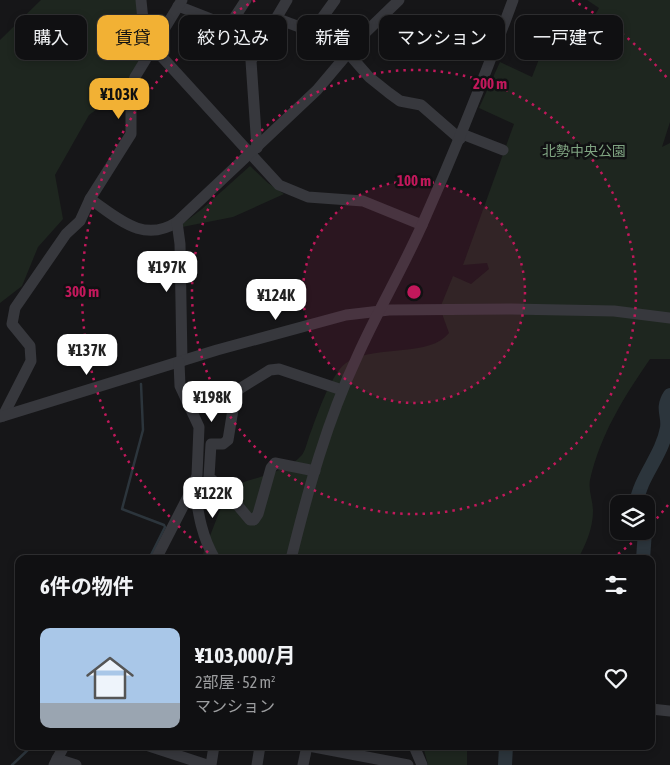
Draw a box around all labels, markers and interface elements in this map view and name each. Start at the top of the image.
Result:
chip: 購入 [15,15,87,60]
chip: 賃貸 [97,15,169,60]
chip: 絞り込み [179,15,287,60]
chip: 新着 [297,15,369,60]
chip: マンション [379,15,505,60]
chip: 一戸建て [515,15,623,60]
text: 200 m [473,75,507,92]
pin: ¥103K [84,78,154,120]
text: ¥103K [100,85,138,103]
park label: 北勢中央公園 [542,143,626,159]
text: 100 m [397,172,431,189]
pin: ¥197K [132,250,202,293]
text: ¥197K [148,258,186,276]
pin: ¥124K [241,278,311,321]
text: 300 m [65,283,99,300]
centre of rings [405,283,423,301]
text: ¥124K [257,286,295,304]
pin: ¥137K [52,334,122,376]
text: ¥137K [68,341,106,359]
pin: ¥198K [177,380,247,423]
text: ¥198K [193,388,231,406]
pin: ¥122K [178,476,248,519]
text: ¥122K [194,484,232,502]
map controls [610,495,655,540]
button: layers [610,495,655,540]
icon: filters [602,571,630,599]
text: 6件の物件 [40,574,134,598]
text: ¥103,000/月 [195,643,295,667]
icon: home [80,648,140,708]
icon: heart [602,664,630,692]
text: 2部屋 · 52 m² [195,673,276,691]
text: マンション [195,697,275,715]

